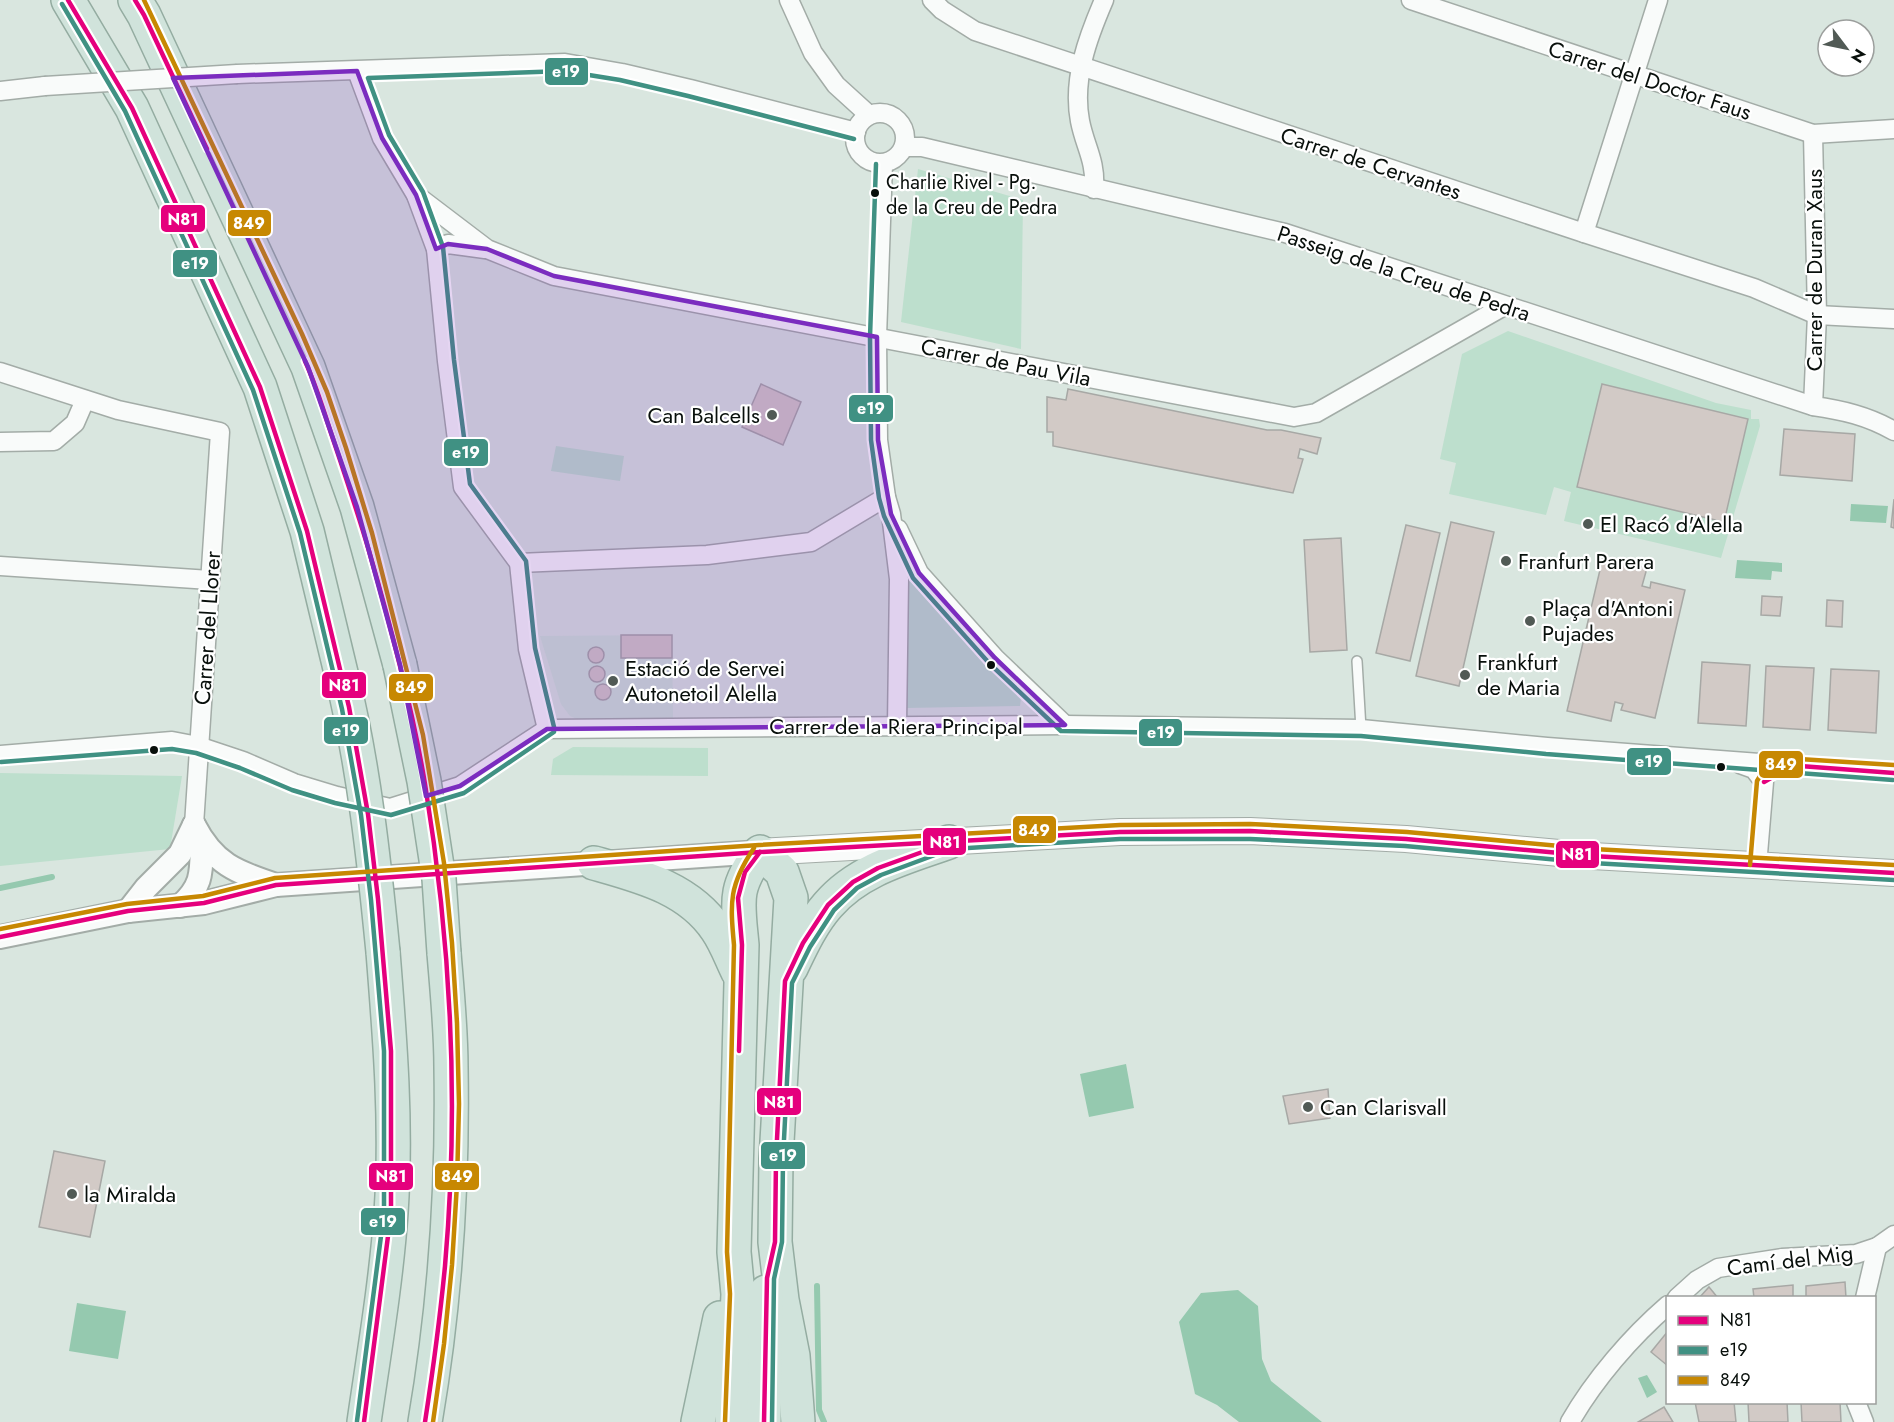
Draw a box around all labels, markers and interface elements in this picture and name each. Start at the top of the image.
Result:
north arrow [1816,18,1876,78]
street label: Carrer del Doctor Faus [1544,32,1756,128]
text: N [1845,44,1871,67]
line badge: e19 [544,57,589,86]
text: e19 [552,60,580,83]
street label: Carrer de Cervantes [1277,119,1466,207]
place label: Charlie Rivel - Pg. de la Creu de Pedra [886,168,1057,222]
street label: Carrer de Duran Xaus [1798,169,1830,371]
marker: Charlie Rivel - Pg. de la Creu de Pedra [869,187,881,199]
line badge: N81 [160,204,206,233]
text: N81 [168,208,198,231]
line badge: 849 [227,209,272,237]
text: 849 [233,212,265,235]
street label: Passeig de la Creu de Pedra [1273,217,1535,329]
line badge: e19 [172,249,218,278]
text: e19 [181,252,209,275]
street label: Carrer de Pau Vila [918,330,1094,394]
line badge: e19 [848,394,894,423]
text: e19 [857,397,885,420]
place label: Can Balcells [647,399,760,431]
marker: Can Balcells [765,408,779,422]
line badge: e19 [443,438,489,467]
text: e19 [452,441,480,464]
place label: El Racó d'Alella [1600,508,1743,540]
marker: El Racó d'Alella [1581,517,1595,531]
place label: Franfurt Parera [1518,545,1654,577]
street label: Carrer del Llorer [186,549,228,706]
marker: Franfurt Parera [1499,554,1513,568]
place label: Plaça d'Antoni Pujades [1542,592,1674,649]
marker: Plaça d'Antoni Pujades [1523,614,1537,628]
place label: Frankfurt de Maria [1477,646,1560,703]
place label: Estació de Servei Autonetoil Alella [625,652,785,709]
unlabelled marker [985,659,997,671]
marker: Frankfurt de Maria [1458,668,1472,682]
line badge: N81 [321,671,367,699]
line badge: 849 [388,673,434,702]
text: N81 [329,674,359,697]
marker: Estació de Servei Autonetoil Alella [606,674,620,688]
text: 849 [395,676,427,699]
street label: Carrer de la Riera Principal [769,710,1023,742]
line badge: e19 [323,716,369,745]
line badge: e19 [1138,718,1183,747]
text: e19 [332,719,360,742]
text: e19 [1147,721,1175,744]
unlabelled marker [148,744,160,756]
line badge: e19 [1626,747,1672,776]
text: e19 [1635,750,1663,773]
line badge: 849 [1758,750,1804,779]
text: 849 [1765,753,1797,776]
unlabelled marker [1715,761,1727,773]
line badge: 849 [1012,815,1057,844]
text: 849 [1018,819,1050,842]
line badge: N81 [922,827,967,856]
text: N81 [930,831,960,854]
line badge: N81 [1555,840,1600,869]
text: N81 [1562,843,1592,866]
line badge: N81 [756,1087,802,1116]
text: N81 [764,1091,794,1114]
place label: Can Clarisvall [1320,1091,1447,1123]
marker: Can Clarisvall [1301,1100,1315,1114]
line badge: e19 [760,1141,806,1170]
text: e19 [769,1144,797,1167]
line badge: N81 [368,1162,414,1191]
line badge: 849 [434,1162,480,1191]
text: N81 [376,1165,406,1188]
text: 849 [441,1165,473,1188]
place label: la Miralda [84,1178,176,1210]
marker: la Miralda [65,1187,79,1201]
line badge: e19 [360,1207,406,1236]
text: e19 [369,1210,397,1233]
street label: Camí del Mig [1725,1236,1855,1284]
legend [1666,1296,1876,1404]
text: N81 [1720,1307,1752,1333]
text: e19 [1720,1337,1748,1363]
text: 849 [1720,1367,1751,1393]

